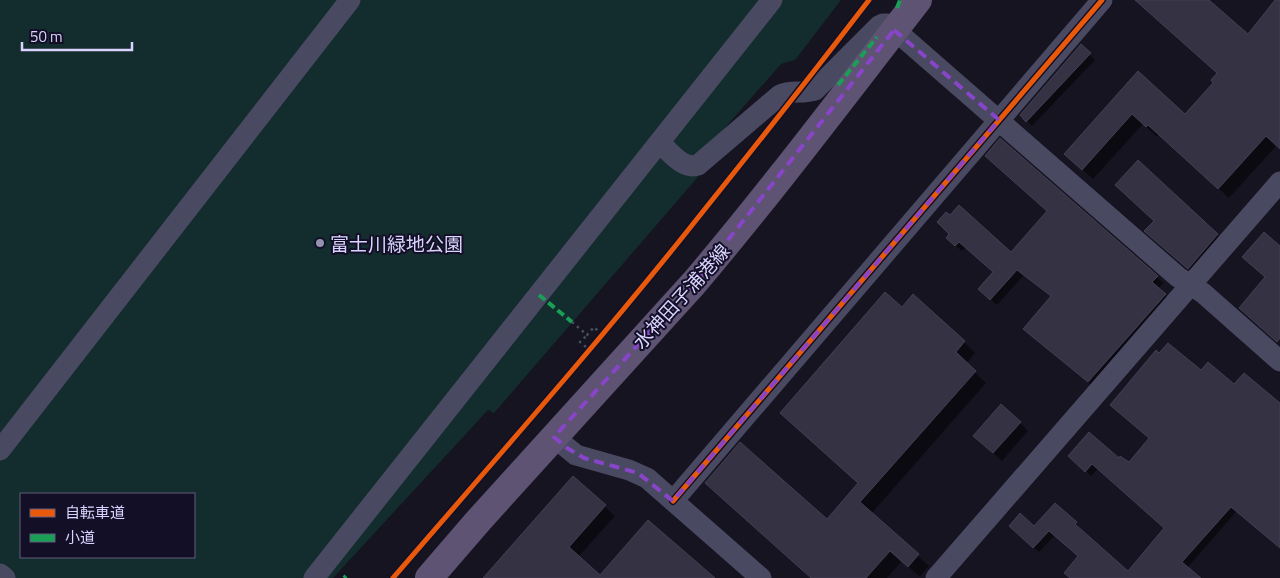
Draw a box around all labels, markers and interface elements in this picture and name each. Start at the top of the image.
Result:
scale bar [22,20,132,52]
text: 50 m [30,25,63,48]
place label: 富士川緑地公園 [330,229,463,258]
marker: 富士川緑地公園 [314,237,326,249]
street label: 水神田子浦港線 [626,237,736,355]
legend [20,493,195,558]
text: 自転車道 [65,501,125,524]
text: 小道 [65,526,95,549]

